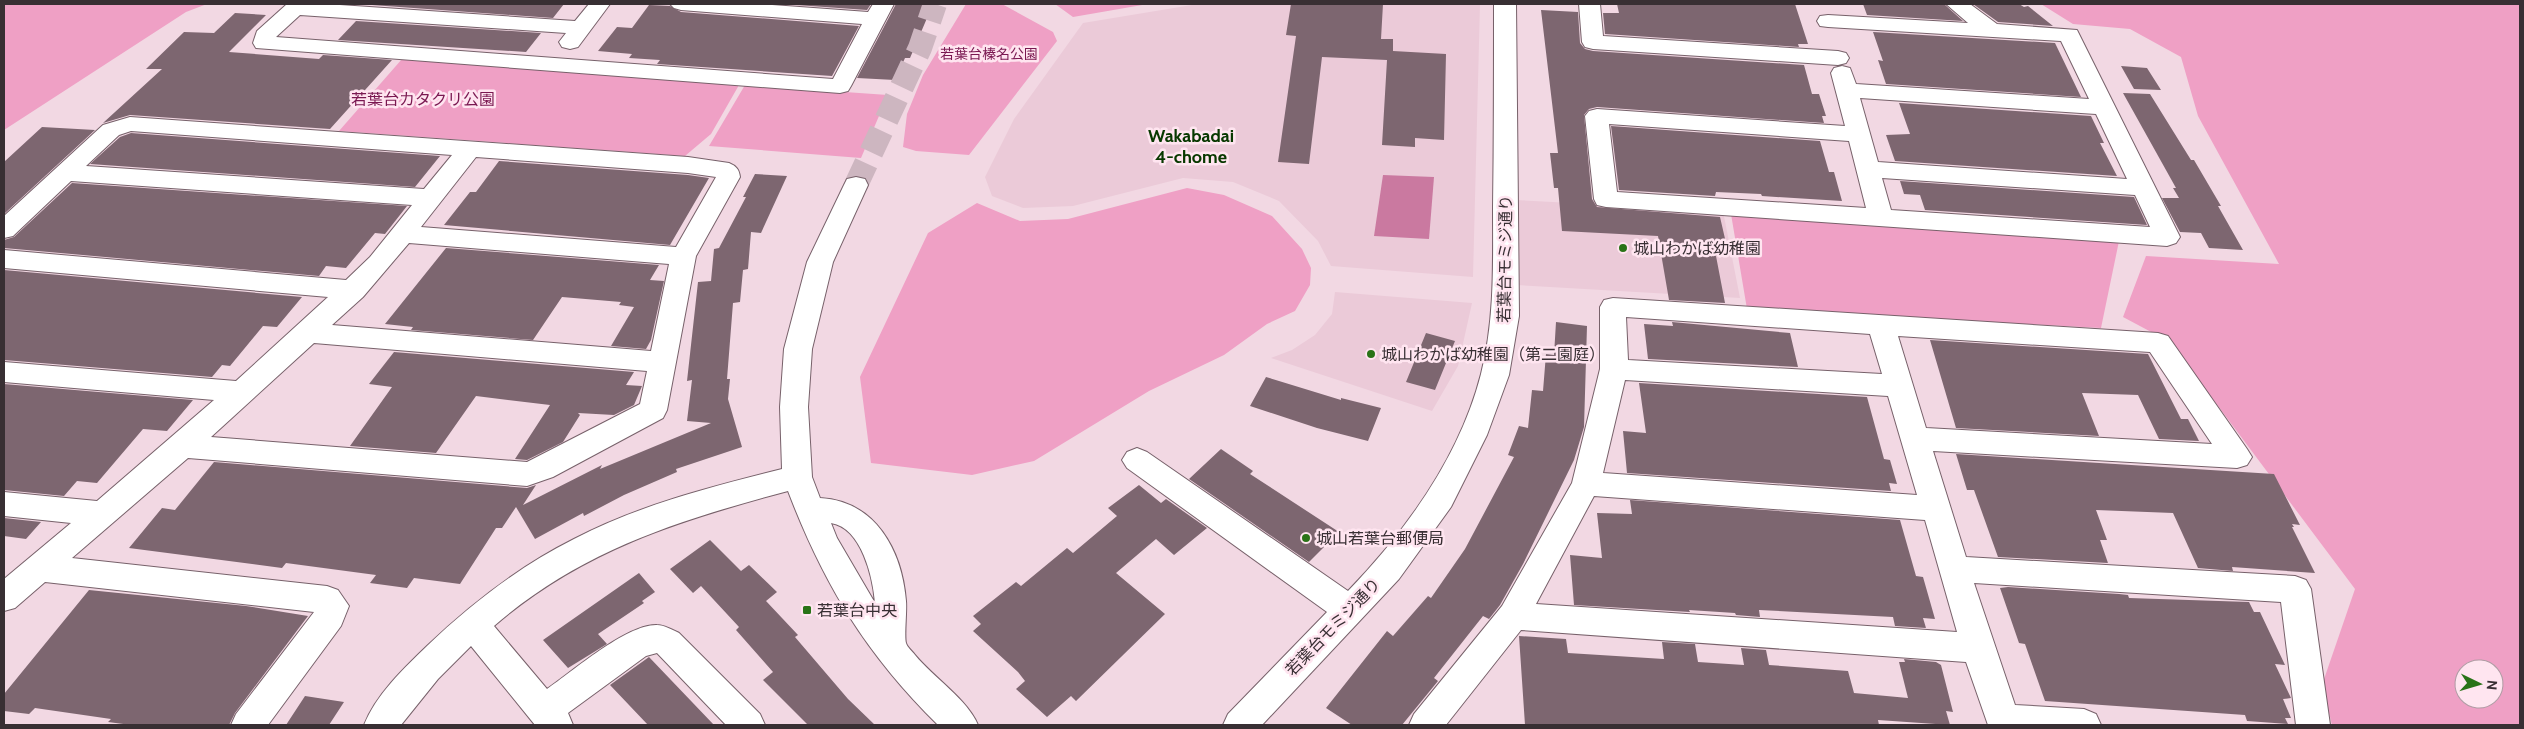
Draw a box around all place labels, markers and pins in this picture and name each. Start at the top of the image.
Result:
place label: 城山わかば幼稚園 [1633,239,1761,258]
marker: 城山わかば幼稚園 [1617,242,1629,254]
place label: 城山わかば幼稚園（第二園庭） [1381,345,1605,364]
marker: 城山わかば幼稚園（第二園庭） [1365,348,1377,360]
place label: 城山若葉台郵便局 [1316,529,1444,548]
marker: 城山若葉台郵便局 [1300,532,1312,544]
place label: 若葉台中央 [817,601,897,620]
marker: 若葉台中央 [801,604,813,616]

